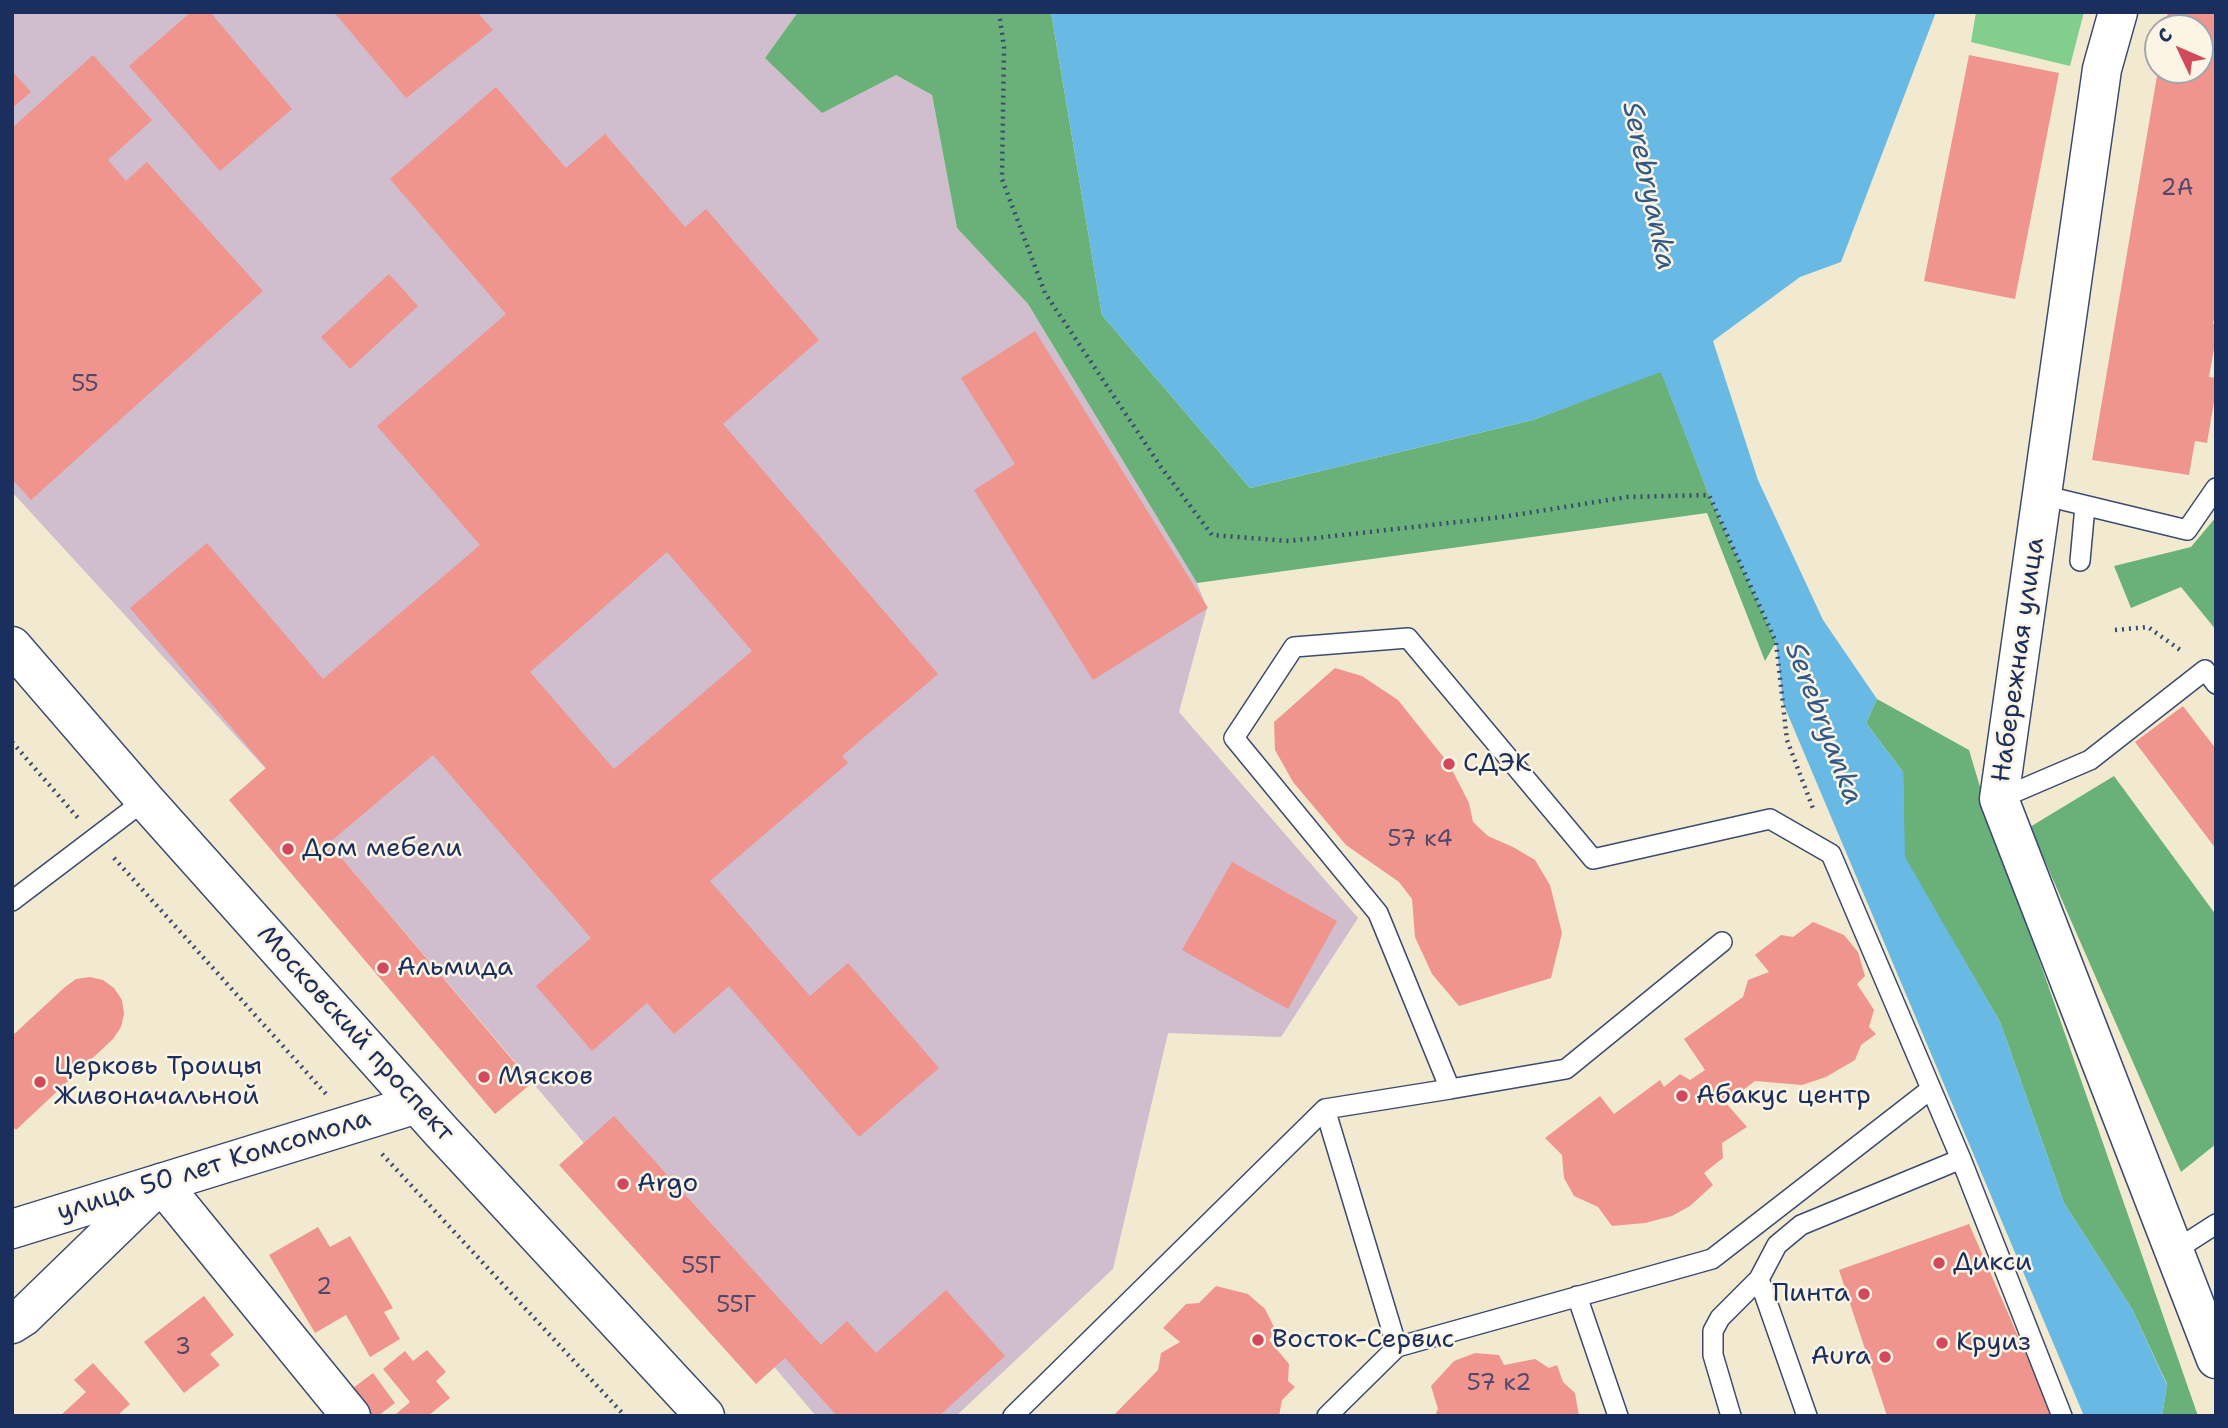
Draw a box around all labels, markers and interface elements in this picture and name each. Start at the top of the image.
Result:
north arrow [2144,14,2214,84]
text: С [2152,23,2178,48]
water label: Serebryanka [1614,99,1682,273]
house number: 2А [2161,175,2193,203]
house number: 55 [71,371,99,399]
street label: Набережная улица [1986,536,2052,784]
water label: Serebryanka [1777,638,1869,810]
place label: СДЭК [1463,748,1532,780]
marker: СДЭК [1441,756,1457,772]
house number: 57 к4 [1387,826,1453,854]
place label: Дом мебели [302,833,462,865]
marker: Дом мебели [280,841,296,857]
street label: Московский проспект [250,920,460,1148]
place label: Альмида [397,952,513,984]
marker: Альмида [375,960,391,976]
place label: Церковь Троицы Живоначальной [54,1051,262,1112]
place label: Мясков [498,1061,593,1093]
marker: Мясков [476,1069,492,1085]
marker: Церковь Троицы Живоначальной [32,1074,48,1090]
place label: Абакус центр [1696,1080,1871,1112]
marker: Абакус центр [1674,1088,1690,1104]
street label: улица 50 лет Комсомола [53,1103,375,1229]
place label: Argo [637,1168,698,1200]
marker: Argo [615,1176,631,1192]
place label: Дикси [1953,1247,2032,1279]
house number: 55Г [681,1253,721,1281]
marker: Дикси [1931,1255,1947,1271]
house number: 2 [316,1274,332,1302]
place label: Пинта [1772,1278,1850,1310]
marker: Пинта [1856,1286,1872,1302]
house number: 55Г [716,1292,756,1320]
place label: Восток-Сервис [1272,1324,1455,1356]
place label: Круиз [1956,1327,2031,1359]
marker: Восток-Сервис [1250,1332,1266,1348]
house number: 3 [175,1334,191,1362]
marker: Круиз [1934,1335,1950,1351]
place label: Aura [1811,1341,1871,1373]
marker: Aura [1877,1349,1893,1365]
house number: 57 к2 [1467,1370,1531,1398]

